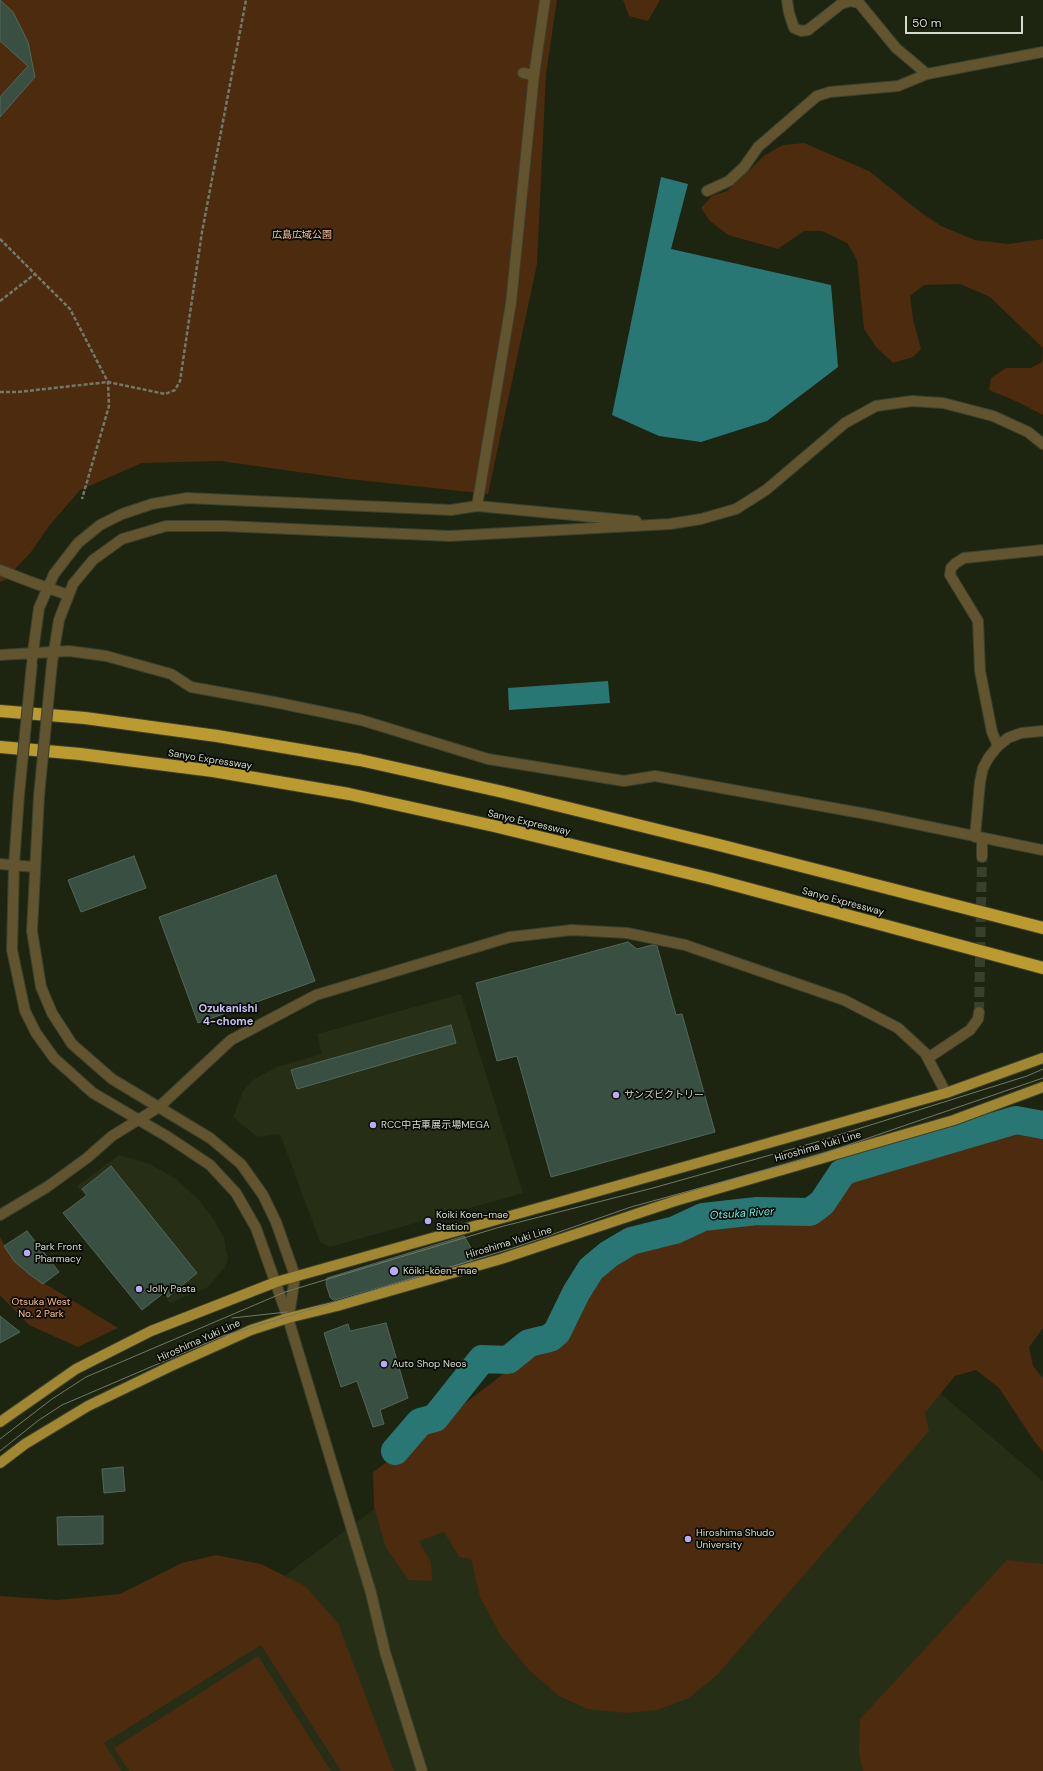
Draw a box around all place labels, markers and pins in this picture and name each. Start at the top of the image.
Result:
place label: サンズビクトリー [624,1089,704,1101]
marker: サンズビクトリー [611,1090,621,1100]
place label: RCC中古車展示場MEGA [381,1119,490,1131]
marker: RCC中古車展示場MEGA [368,1120,378,1130]
place label: Koiki Koen-mae Station [436,1209,508,1232]
marker: Koiki Koen-mae Station [423,1216,433,1226]
place label: Park Front Pharmacy [35,1241,82,1264]
marker: Park Front Pharmacy [22,1248,32,1258]
marker: Kōiki-kōen-mae [388,1265,400,1277]
place label: Kōiki-kōen-mae [403,1265,477,1277]
place label: Jolly Pasta [147,1283,196,1295]
marker: Jolly Pasta [134,1284,144,1294]
place label: Auto Shop Neos [392,1358,467,1370]
marker: Auto Shop Neos [379,1359,389,1369]
place label: Hiroshima Shudo University [696,1527,774,1550]
marker: Hiroshima Shudo University [683,1534,693,1544]

